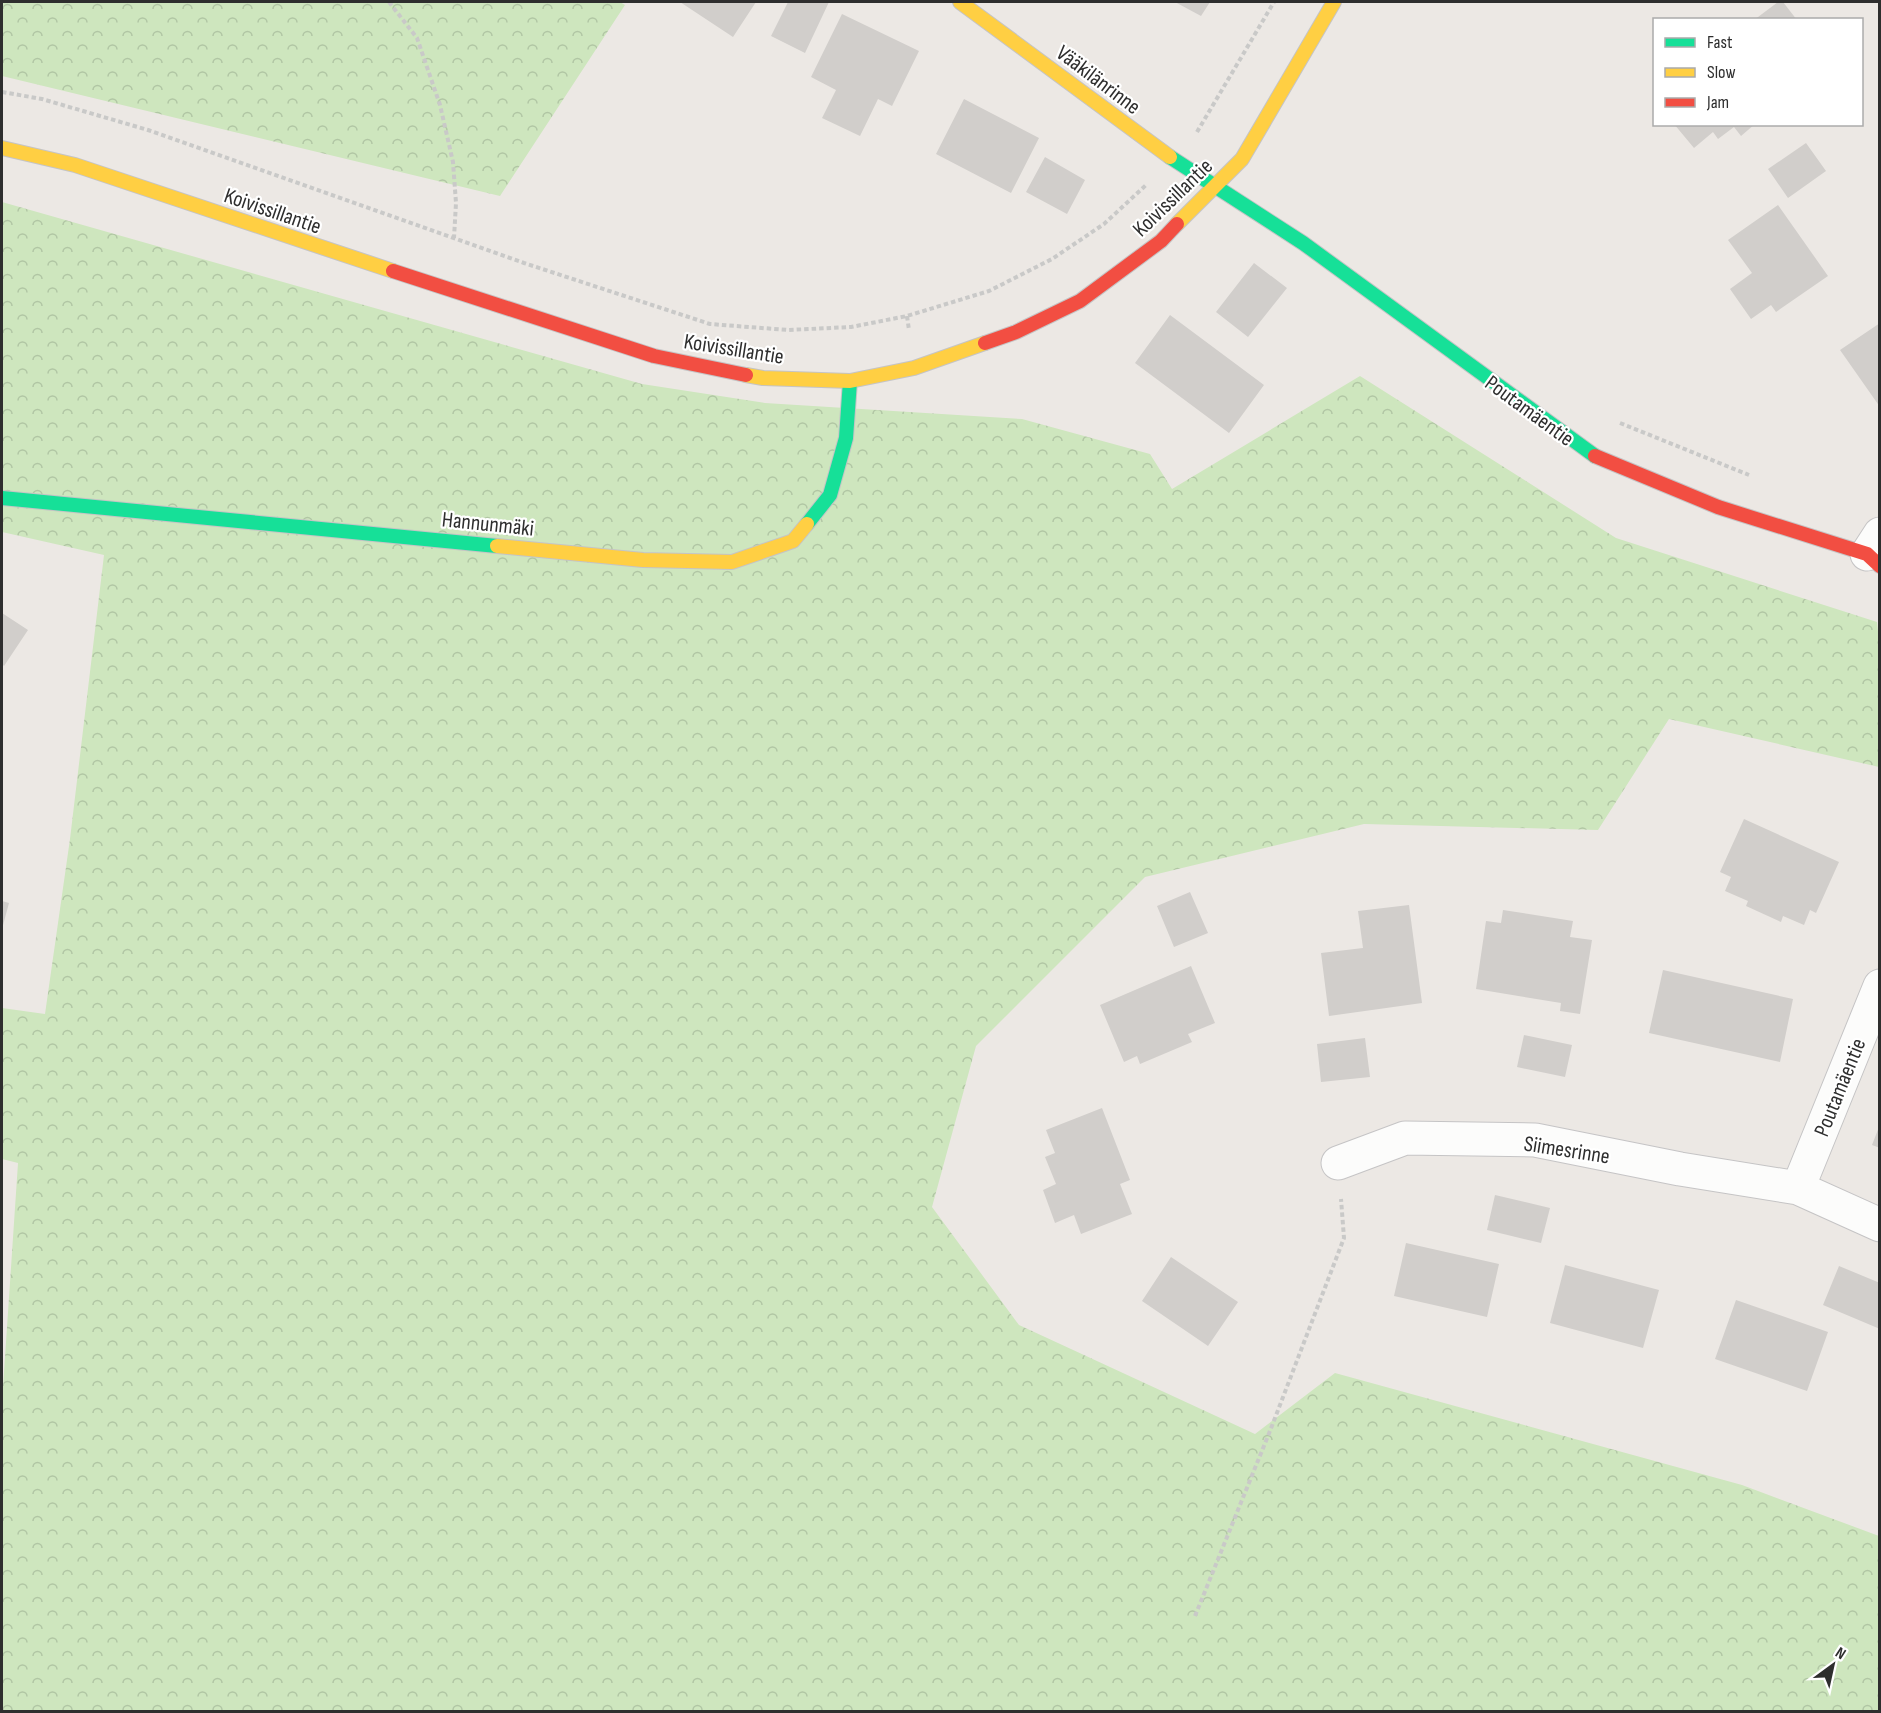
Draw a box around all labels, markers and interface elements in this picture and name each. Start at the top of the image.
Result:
legend [1653,18,1863,126]
text: Fast [1707,32,1733,53]
street label: Vääkilänrinne [1051,40,1146,121]
text: Slow [1707,62,1736,83]
text: Jam [1706,92,1729,113]
street label: Koivissillantie [1127,153,1219,243]
street label: Koivissillantie [220,182,325,241]
street label: Koivissillantie [682,328,786,371]
street label: Poutamäentie [1479,370,1579,453]
street label: Hannunmäki [441,506,535,543]
street label: Poutamäentie [1809,1035,1872,1141]
street label: Siimesrinne [1522,1130,1612,1171]
north arrow [1803,1635,1863,1695]
text: N [1832,1643,1849,1664]

